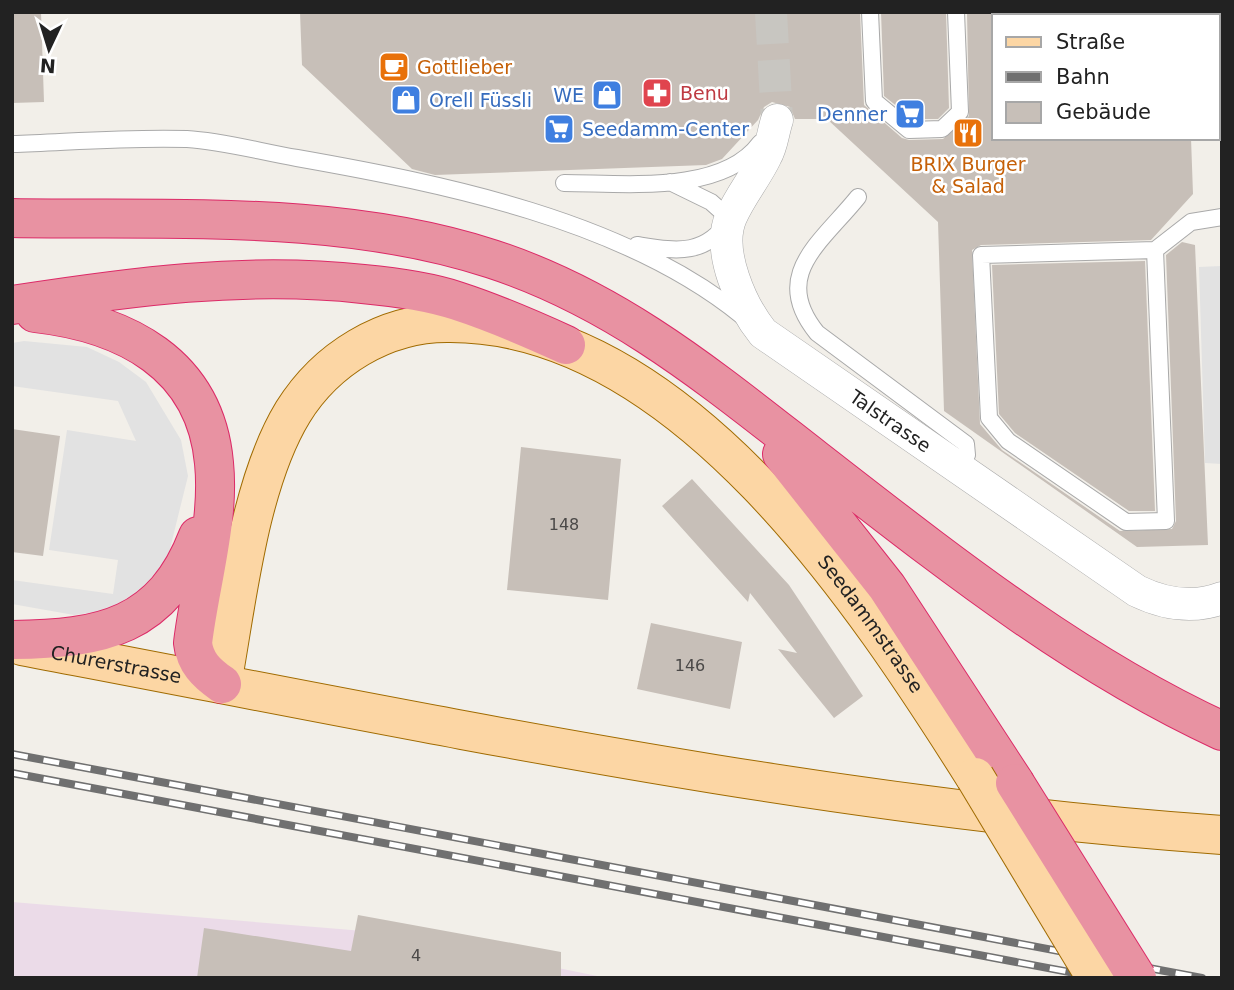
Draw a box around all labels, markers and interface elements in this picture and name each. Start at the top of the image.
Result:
north arrow [14,14,84,84]
legend [992,14,1220,140]
text: Straße [1056,30,1125,54]
cafe icon: Gottlieber [377,50,411,84]
text: N [39,54,57,77]
place label: Gottlieber [417,56,512,78]
text: Bahn [1056,65,1110,89]
pharmacy icon: Benu [640,76,674,110]
shop icon: WE [590,78,624,112]
place label: Benu [680,82,729,104]
shop icon: Orell Füssli [389,83,423,117]
place label: WE [553,84,584,106]
place label: Orell Füssli [429,89,532,111]
supermarket icon: Denner [893,97,927,131]
text: Gebäude [1056,100,1151,124]
place label: Denner [817,103,887,125]
supermarket icon: Seedamm-Center [542,112,576,146]
restaurant icon: BRIX Burger & Salad [951,116,985,150]
place label: Seedamm-Center [582,118,749,140]
place label: BRIX Burger & Salad [910,153,1026,197]
street label: Talstrasse [845,385,935,457]
house number: 148 [549,515,579,534]
street label: Seedammstrasse [814,551,928,697]
street label: Churerstrasse [49,641,183,687]
house number: 146 [675,656,705,675]
house number: 4 [411,946,421,965]

